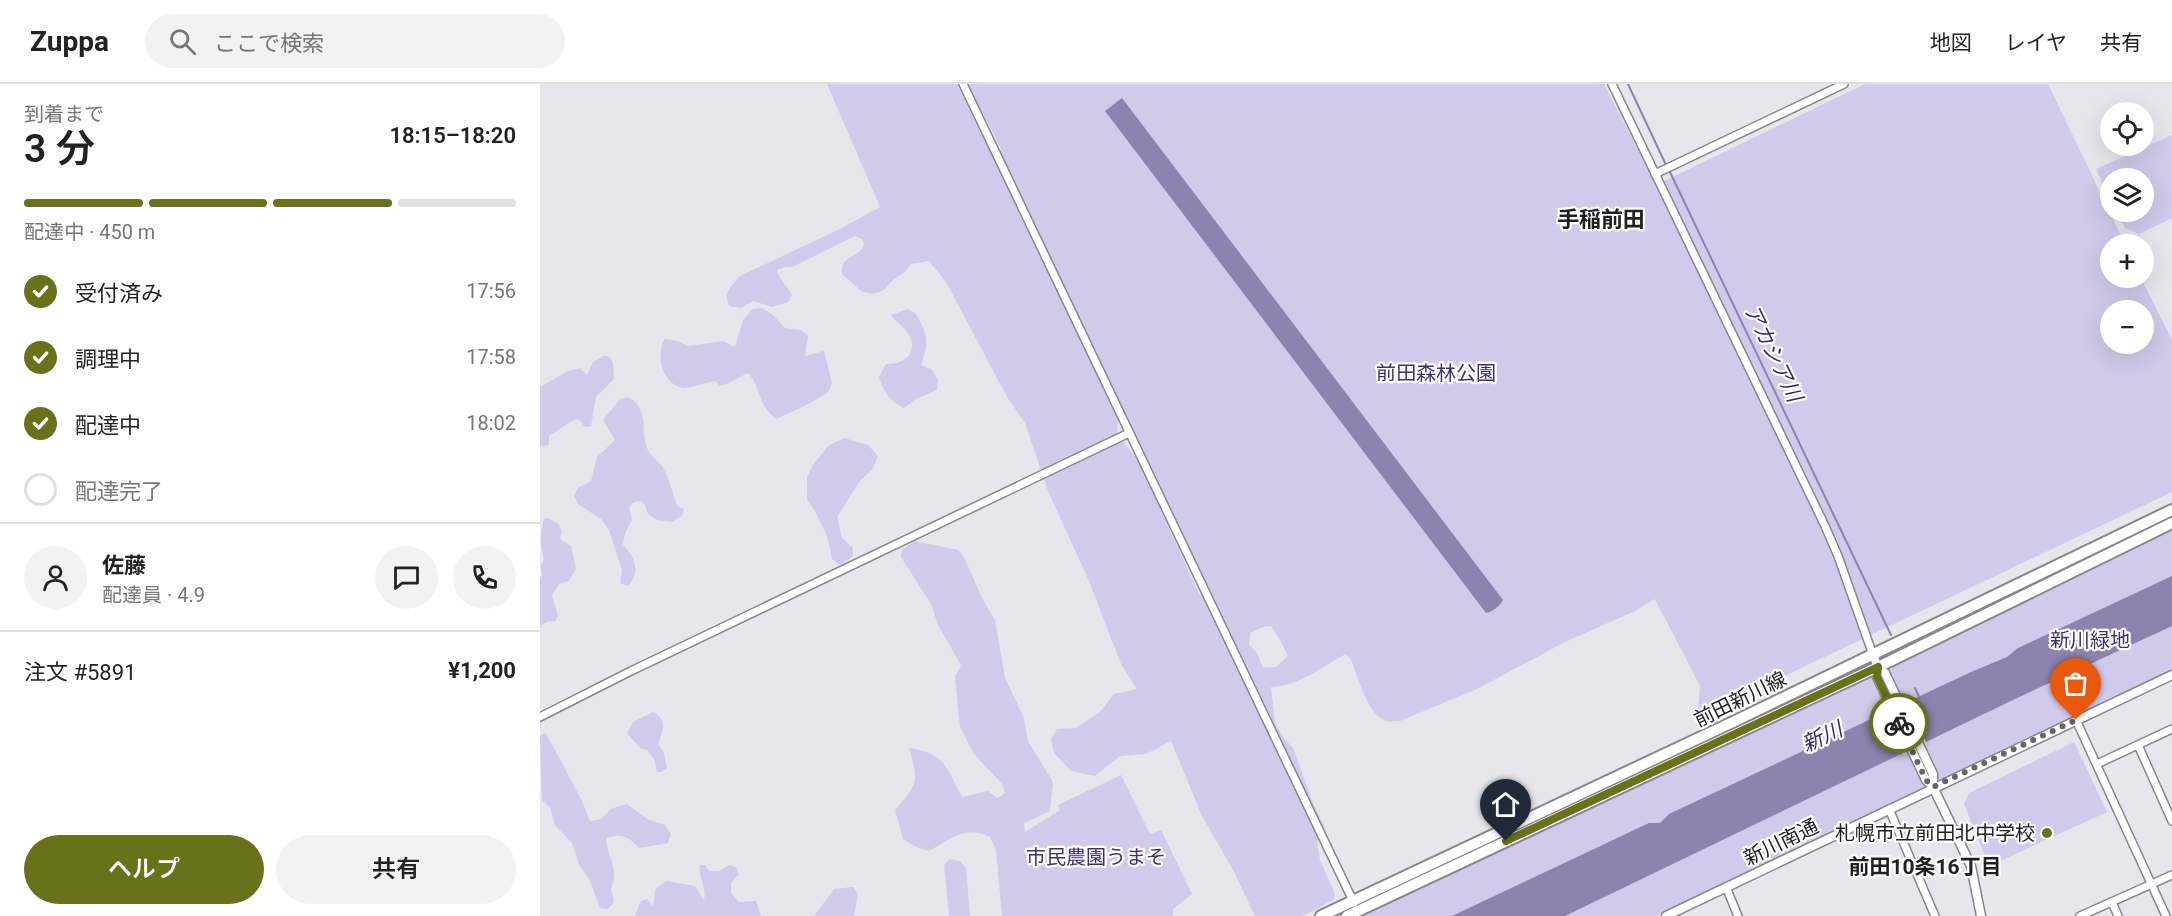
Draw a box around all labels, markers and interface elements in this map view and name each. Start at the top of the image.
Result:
search box [145,14,565,68]
text: Zuppa [30,25,109,58]
icon: search [166,25,199,58]
text: ここで検索 [214,31,324,56]
text: 地図 [1930,31,1972,55]
text: レイヤ [2005,31,2067,55]
text: 共有 [2100,31,2142,55]
text: 到着まで [24,102,104,126]
map controls [2100,102,2154,354]
button: locate [2100,102,2154,156]
text: 18:15–18:20 [389,123,516,148]
text: 3 分 [24,126,95,172]
button: layers [2100,168,2154,222]
district label: 手稲前田 [1557,207,1645,232]
text: 配達中 · 450 m [24,220,155,244]
button: + [2100,234,2154,288]
icon: check [24,275,57,308]
text: 17:56 [466,279,516,303]
text: 受付済み [75,281,163,306]
button: − [2100,300,2154,354]
water label: アカシア川 [1739,301,1808,407]
icon: check [24,341,57,374]
text: 17:58 [466,345,516,369]
text: 調理中 [75,347,141,372]
park label: 前田森林公園 [1376,361,1496,385]
icon: check [24,407,57,440]
text: 18:02 [466,411,516,435]
text: 配達中 [75,413,141,438]
text: 配達完了 [75,479,163,504]
button: person [24,546,87,609]
button: chat [375,546,438,609]
button: phone [453,546,516,609]
text: 佐藤 [102,553,146,578]
text: 配達員 · 4.9 [102,583,205,607]
park label: 新川緑地 [2050,628,2130,652]
text: ¥1,200 [448,658,516,683]
pin [2050,658,2101,720]
text: 注文 #5891 [24,660,136,685]
street label: 前田新川線 [1690,666,1790,732]
icon: bag [2059,667,2092,700]
courier [1869,693,1929,753]
icon: bike [1883,707,1916,740]
water label: 新川 [1798,716,1848,757]
pin [1480,779,1531,841]
icon: home [1489,788,1522,821]
street label: 新川南通 [1740,814,1822,870]
place label: 札幌市立前田北中学校 [1835,821,2035,845]
marker: 札幌市立前田北中学校 [2040,826,2054,840]
button: ヘルプ [24,835,264,904]
button: 共有 [276,835,516,904]
park label: 市民農園うまそ [1026,845,1166,869]
district label: 前田10条16丁目 [1848,855,2002,879]

